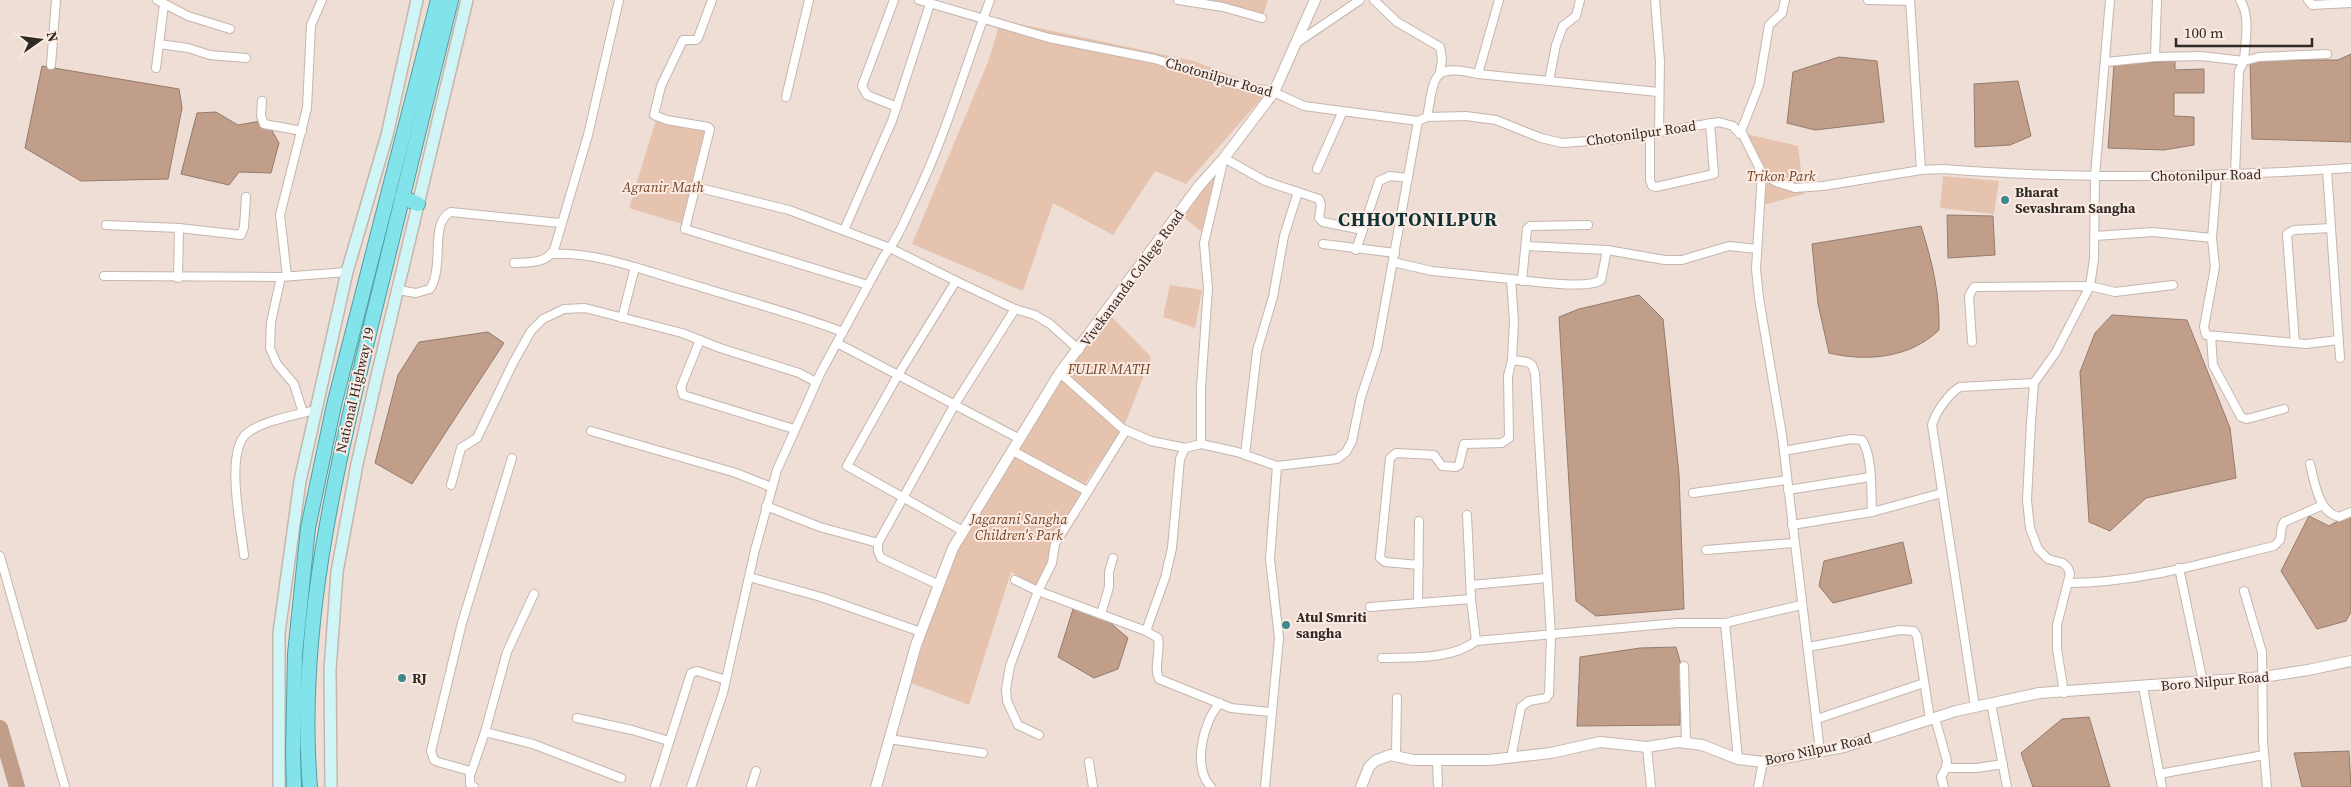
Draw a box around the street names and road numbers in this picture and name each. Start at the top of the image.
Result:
street label: Chotonilpur Road [1163,52,1275,102]
street label: Chotonilpur Road [1585,115,1697,151]
street label: Chotonilpur Road [2150,164,2262,186]
street label: Vivekananda College Road [1075,205,1189,351]
street label: National Highway 19 [331,325,379,455]
street label: Boro Nilpur Road [2160,666,2270,696]
street label: Boro Nilpur Road [1763,728,1873,770]

